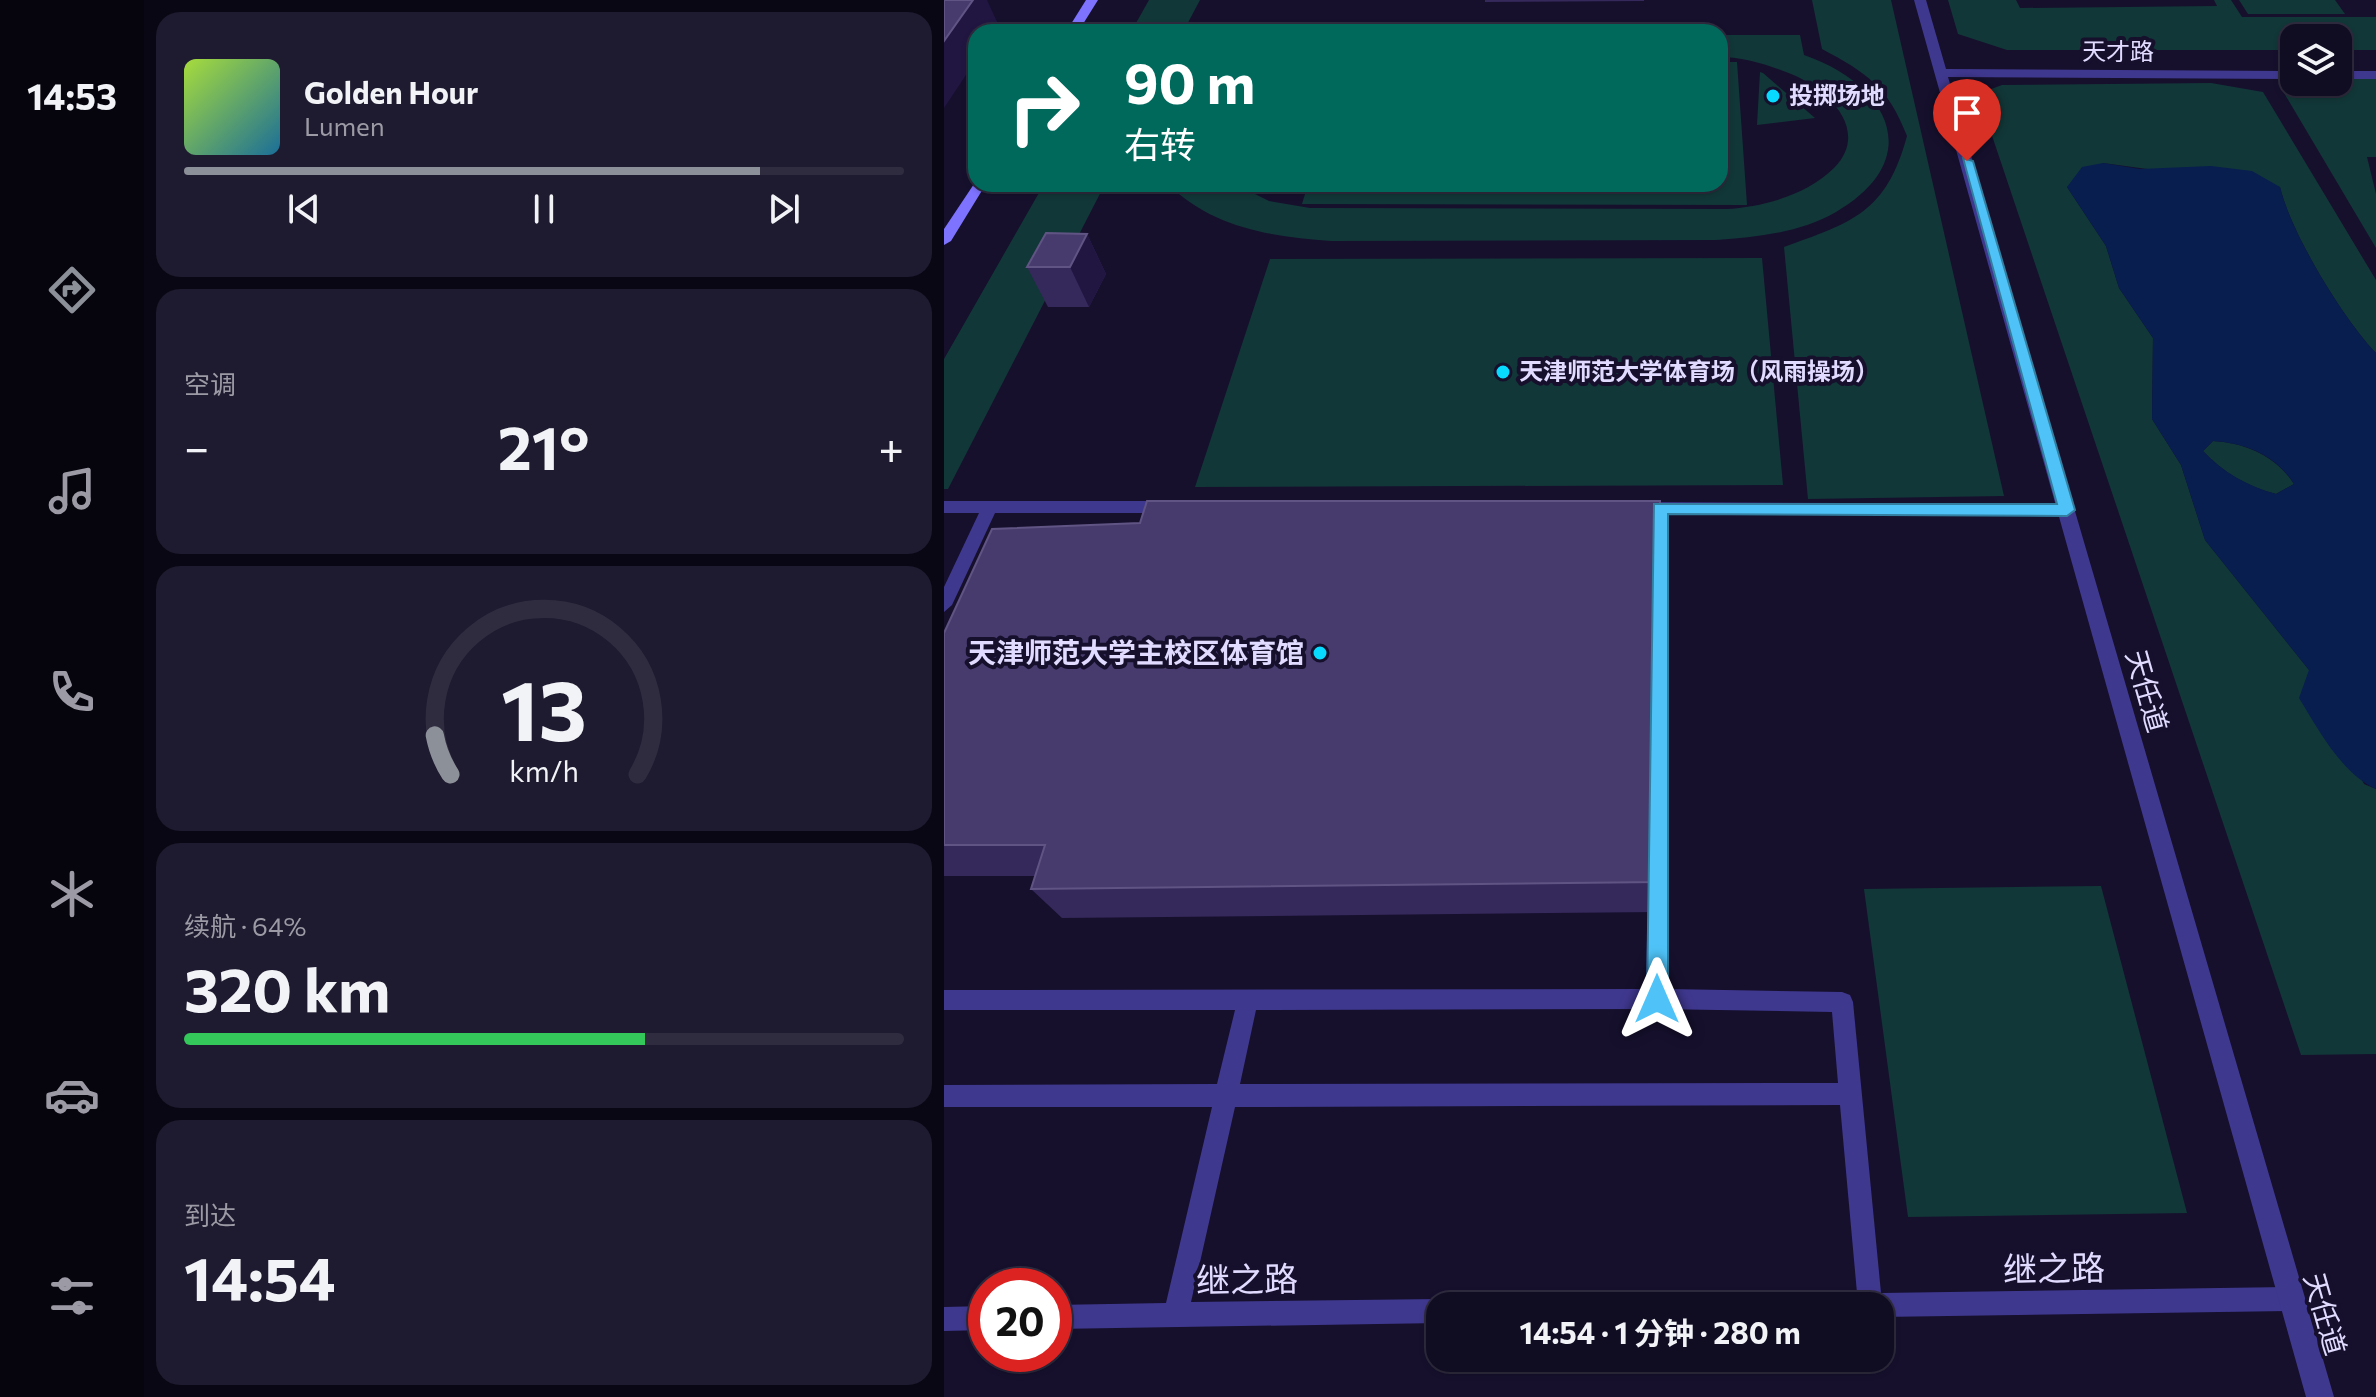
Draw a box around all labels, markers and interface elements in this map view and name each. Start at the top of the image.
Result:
map controls [2280,24,2352,96]
button: layers [2280,24,2352,96]
street label: 天才路 [2082,36,2154,65]
text: 90 m [1124,47,1255,116]
icon: right [992,56,1096,160]
text: 14:53 [27,73,117,117]
text: Golden Hour [304,73,478,110]
pin [1933,79,2001,161]
place label: 投掷场地 [1789,80,1885,109]
marker: 投掷场地 [1764,87,1782,105]
icon: arrive [1945,91,1989,135]
text: Lumen [304,110,385,141]
text: 右转 [1124,121,1196,165]
icon: previous [282,187,326,231]
icon: pause [522,187,566,231]
icon: next [762,187,806,231]
icon: directions [44,262,100,318]
place label: 天津师范大学体育场（风雨操场） [1519,356,1879,385]
marker: 天津师范大学体育场（风雨操场） [1494,363,1512,381]
text: 空调 [184,368,236,399]
text: 21° [498,409,590,482]
text: − [184,419,209,473]
text: + [878,419,904,473]
icon: music [44,463,100,519]
place label: 天津师范大学主校区体育馆 [968,635,1304,669]
marker: 天津师范大学主校区体育馆 [1311,644,1329,662]
street label: 天任道 [2120,646,2176,736]
text: 13 [501,655,587,757]
icon: phone [44,664,100,720]
text: km/h [509,753,579,788]
icon: climate [44,866,100,922]
text: 续航 · 64% [184,910,306,941]
text: 320 km [184,951,390,1024]
position arrow [1615,957,1699,1041]
icon: car [44,1067,100,1123]
text: 到达 [184,1199,236,1230]
text: 14:54 [184,1240,336,1313]
street label: 继之路 [2003,1245,2105,1289]
street label: 继之路 [1196,1256,1298,1300]
icon: filters [44,1268,100,1324]
speed limit sign: 20 [968,1268,1072,1372]
street label: 天任道 [2298,1269,2354,1359]
text: 14:54 · 1 分钟 · 280 m [1519,1313,1801,1350]

